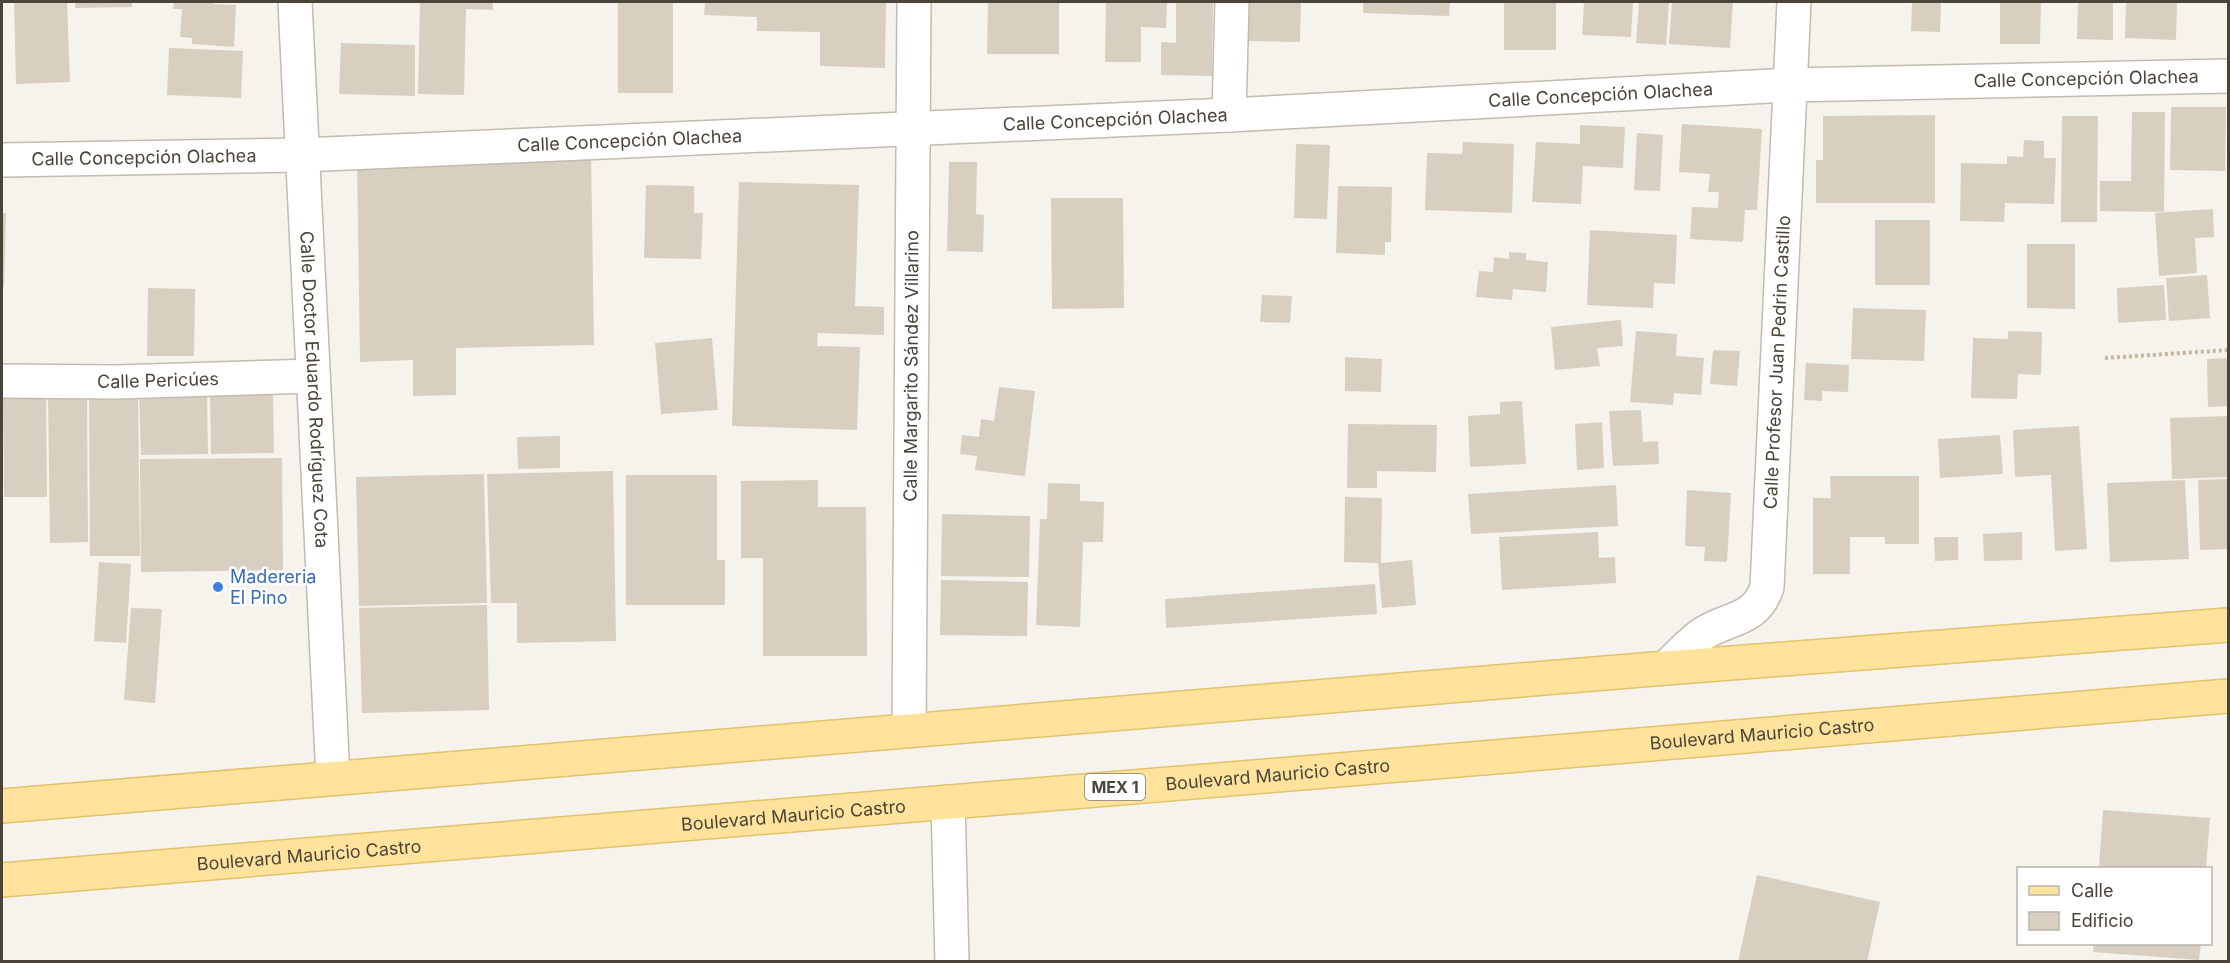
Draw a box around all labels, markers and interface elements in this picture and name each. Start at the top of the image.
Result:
street label: Calle Concepción Olachea [1973,66,2199,91]
street label: Calle Concepción Olachea [1488,78,1713,111]
street label: Calle Concepción Olachea [1002,104,1228,135]
street label: Calle Concepción Olachea [517,125,743,156]
street label: Calle Concepción Olachea [31,145,257,170]
street label: Calle Profesor Juan Pedrin Castillo [1760,215,1794,510]
street label: Calle Doctor Eduardo Rodríguez Cota [296,230,333,549]
street label: Calle Margarito Sández Villarino [900,230,922,502]
street label: Calle Pericúes [97,368,219,392]
place label: Madereria El Pino [230,566,316,608]
marker: Madereria El Pino [211,580,225,594]
street label: Boulevard Mauricio Castro [1649,714,1875,754]
street label: Boulevard Mauricio Castro [1164,755,1391,794]
road number: MEX 1 [1085,774,1145,800]
street label: Boulevard Mauricio Castro [680,795,907,835]
street label: Boulevard Mauricio Castro [196,835,422,875]
legend [2017,867,2212,945]
text: Calle [2071,880,2113,901]
text: Edificio [2071,910,2134,931]

